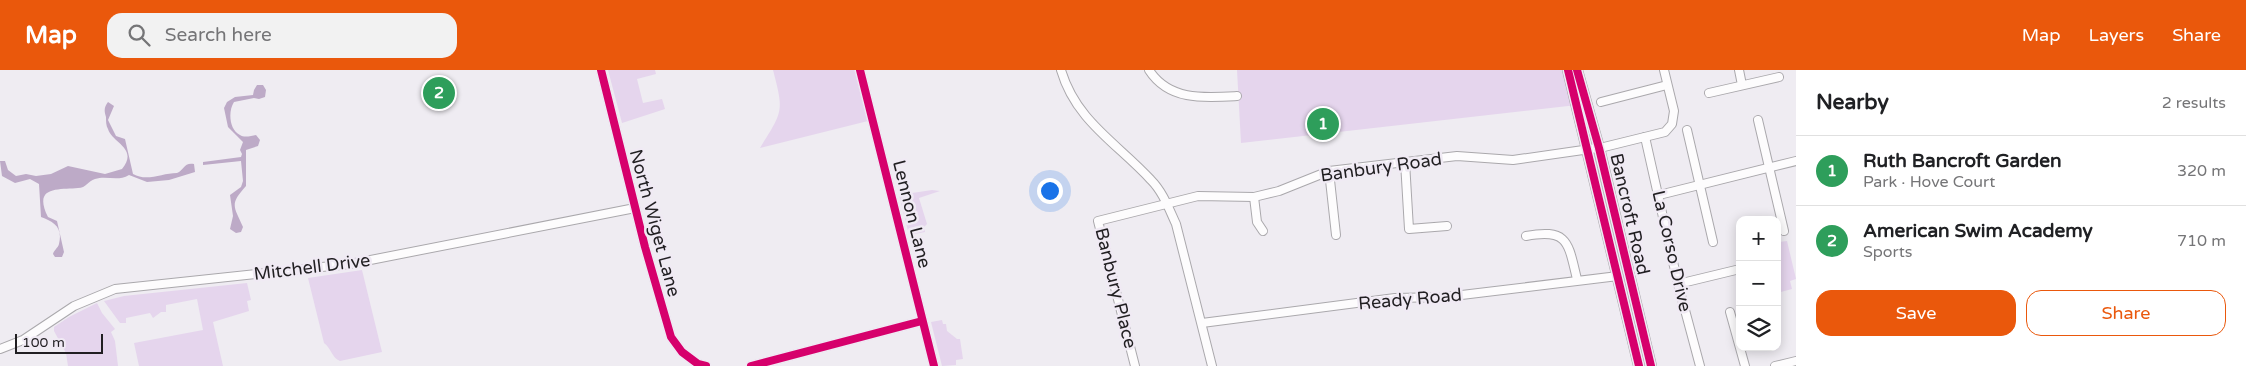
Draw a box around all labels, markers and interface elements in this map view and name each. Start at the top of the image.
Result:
search box [107,13,457,58]
text: Map [25,21,77,50]
icon: search [125,21,153,49]
text: Search here [165,24,272,46]
text: Map [2022,24,2061,46]
text: Layers [2089,24,2144,46]
text: Share [2172,24,2221,46]
pin: 2 [423,74,455,112]
text: Nearby [1816,90,1889,115]
text: 2 results [2162,93,2226,113]
pin: 1 [1307,105,1339,143]
street label: North Wiget Lane [625,147,685,299]
street label: Banbury Road [1319,148,1443,186]
text: Ruth Bancroft Garden [1863,150,2062,172]
street label: Bancroft Road [1605,151,1655,277]
street label: Lennon Lane [888,158,936,270]
text: 1 [1827,161,1837,181]
text: 320 m [2177,161,2226,181]
text: Park · Hove Court [1863,172,1995,192]
your location [1037,178,1063,204]
street label: La Corso Drive [1647,188,1697,314]
map controls [1736,216,1781,351]
button: + [1736,216,1781,261]
text: American Swim Academy [1863,220,2093,242]
street label: Banbury Place [1090,225,1142,351]
text: 2 [1827,231,1837,251]
text: 710 m [2177,231,2226,251]
text: Sports [1863,242,1912,262]
street label: Mitchell Drive [253,249,371,285]
button: − [1736,261,1781,306]
street label: Ready Road [1357,284,1463,314]
button: Save [1816,290,2016,336]
button: Share [2026,290,2226,336]
button: layers [1736,306,1781,351]
scale bar [15,331,102,354]
text: 100 m [22,334,65,351]

